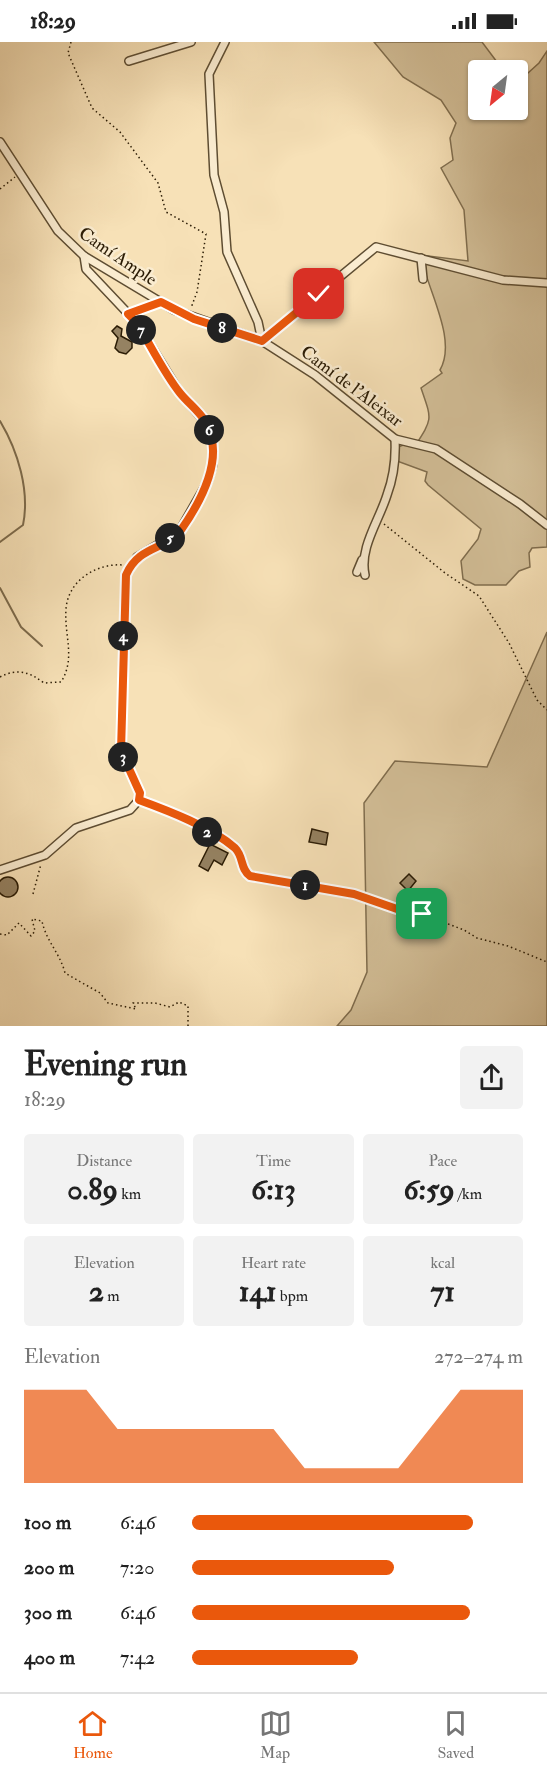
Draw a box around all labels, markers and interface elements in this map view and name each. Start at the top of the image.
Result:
text: 18:29 [30,7,76,35]
north arrow [468,60,528,120]
map controls [468,60,528,120]
street label: Camí Ample [74,222,162,291]
pin [293,268,344,319]
icon: check [302,277,335,310]
pin: 8 [207,313,237,343]
pin: 7 [126,315,156,345]
text: 8 [218,318,226,338]
text: 7 [137,320,145,340]
street label: Camí de l'Aleixar [296,340,408,433]
pin: 6 [194,415,224,445]
text: 6 [205,420,213,440]
pin: 5 [155,523,185,553]
text: 5 [166,528,174,548]
pin: 4 [108,621,138,651]
text: 4 [119,626,127,646]
pin: 3 [108,742,138,772]
text: 3 [120,747,126,767]
pin: 2 [192,817,222,847]
text: 2 [203,822,211,842]
pin: 1 [290,870,320,900]
text: 1 [302,875,308,895]
pin [396,888,447,939]
icon: arrive [405,897,438,930]
text: Evening run [24,1044,187,1085]
button: share [460,1046,523,1109]
text: 18:29 [24,1087,66,1112]
text: Distance [76,1151,132,1171]
text: Time [256,1151,291,1171]
text: Pace [428,1151,457,1171]
text: 0.89 [67,1171,118,1208]
text: 6:13 [251,1171,296,1208]
text: 6:59 [404,1171,455,1208]
text: km [118,1184,141,1204]
text: /km [455,1184,482,1204]
text: Elevation [74,1253,135,1273]
text: Heart rate [241,1253,306,1273]
text: kcal [431,1253,455,1273]
text: 2 [89,1273,104,1310]
text: 141 [239,1273,276,1310]
text: 71 [431,1273,455,1310]
text: m [104,1286,120,1306]
text: bpm [276,1286,308,1306]
text: Elevation [24,1344,100,1369]
text: 272–274 m [434,1344,523,1369]
text: 100 m [24,1510,71,1535]
text: 6:46 [120,1510,156,1535]
text: 200 m [24,1555,74,1580]
text: 7:20 [120,1555,155,1580]
text: 300 m [24,1600,72,1625]
text: 6:46 [120,1600,156,1625]
text: 400 m [24,1645,75,1670]
text: 7:42 [120,1645,155,1670]
tab: Home [73,1707,113,1763]
tab: Map [259,1707,292,1763]
tab: Saved [437,1707,474,1763]

